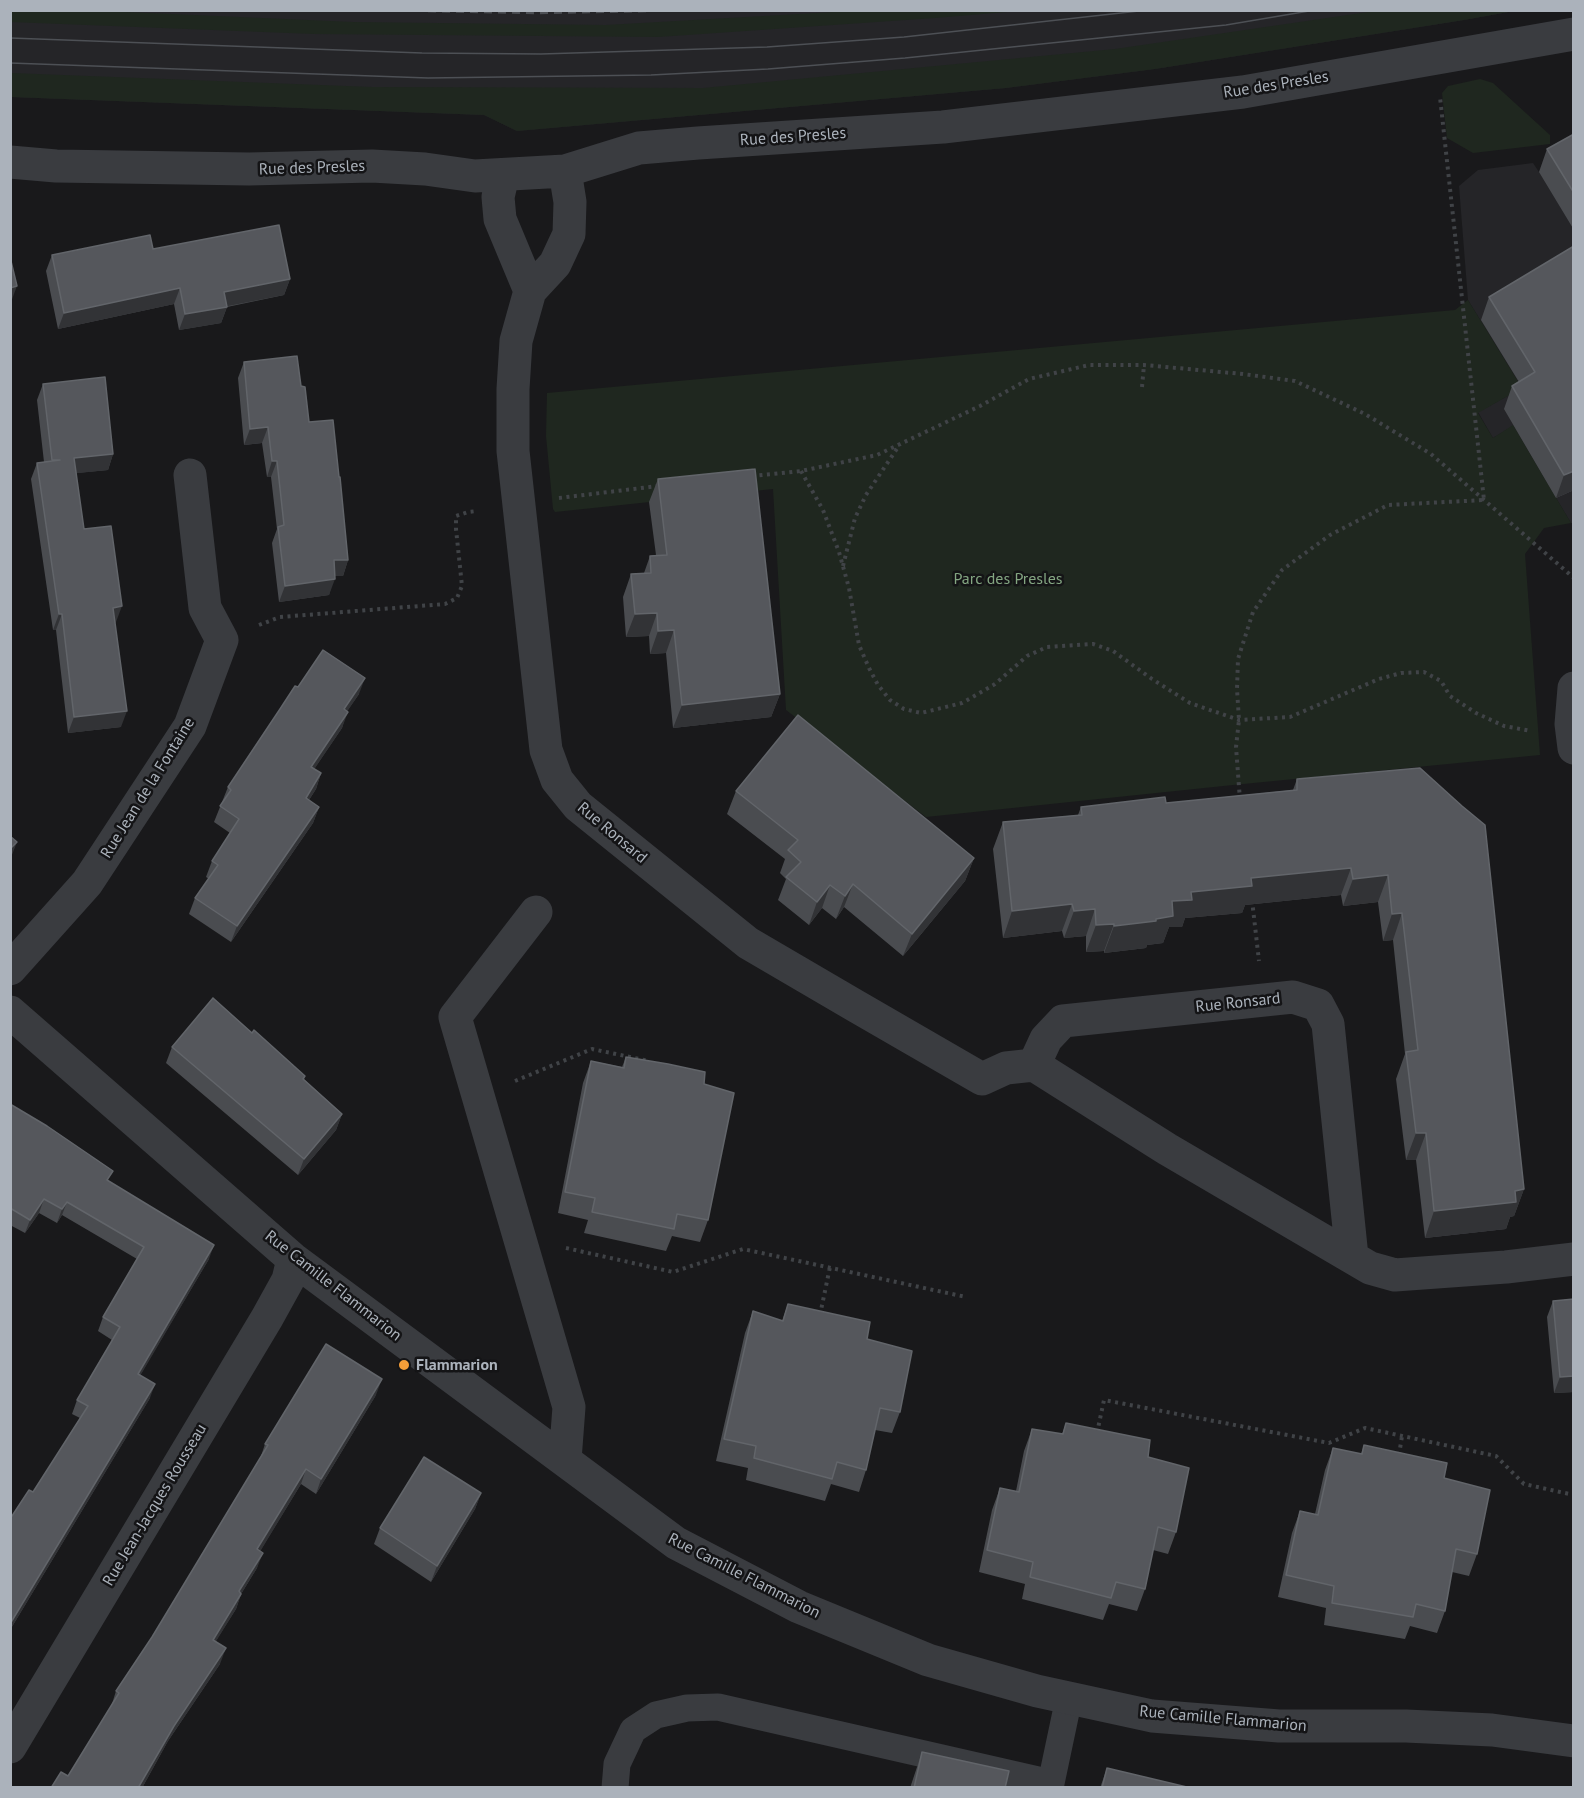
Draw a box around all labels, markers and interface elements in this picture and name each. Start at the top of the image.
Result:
street label: Rue des Presles [1222,67,1330,103]
street label: Rue des Presles [739,124,847,150]
street label: Rue des Presles [259,157,365,179]
park label: Parc des Presles [953,569,1063,589]
street label: Rue Jean de la Fontaine [97,714,199,862]
street label: Rue Ronsard [573,798,651,868]
street label: Rue Ronsard [1195,989,1281,1017]
street label: Rue Camille Flammarion [261,1227,405,1345]
place label: Flammarion [416,1355,498,1375]
marker: Flammarion [397,1358,411,1372]
street label: Rue Jean-Jacques Rousseau [99,1421,211,1589]
street label: Rue Camille Flammarion [665,1529,823,1623]
street label: Rue Camille Flammarion [1138,1702,1308,1736]

